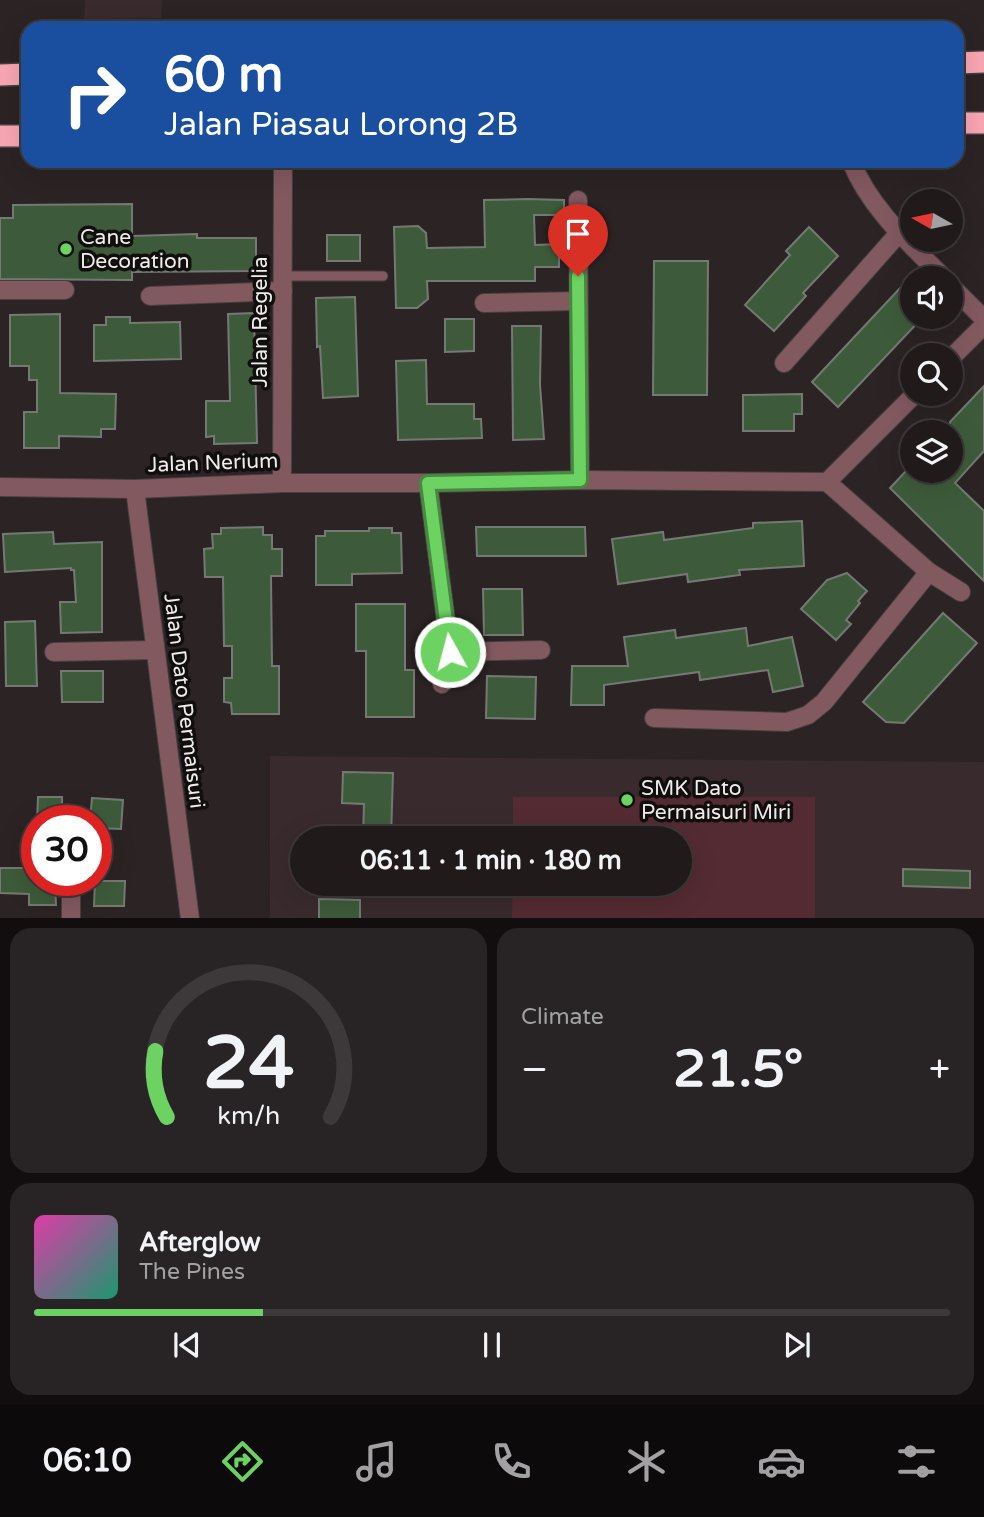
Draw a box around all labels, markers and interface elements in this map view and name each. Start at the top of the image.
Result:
text: 60 m [164,46,283,105]
icon: right [49,49,140,140]
text: Jalan Piasau Lorong 2B [164,106,518,144]
north arrow [900,189,962,252]
map controls [900,189,963,483]
pin [548,204,608,276]
icon: arrive [559,215,597,253]
place label: Cane Decoration [80,225,190,274]
marker: Cane Decoration [58,241,74,257]
street label: Jalan Regelia [248,256,273,388]
button: sound [900,266,963,329]
button: search [900,343,963,406]
button: layers [900,420,963,483]
street label: Jalan Nerium [147,448,279,478]
street label: Jalan Dato Permaisuri [158,592,210,810]
position arrow [413,615,487,689]
place label: SMK Dato Permaisuri Miri [641,776,791,825]
marker: SMK Dato Permaisuri Miri [619,792,635,808]
speed limit sign: 30 [21,805,112,896]
text: 06:11 · 1 min · 180 m [360,845,622,876]
text: Climate [521,1003,604,1031]
text: 24 [203,1020,294,1108]
text: 21.5° [673,1038,803,1101]
text: − [521,1047,548,1093]
text: + [929,1047,950,1093]
text: km/h [217,1100,280,1130]
text: Afterglow [139,1227,261,1258]
text: The Pines [139,1258,245,1286]
icon: previous [168,1326,206,1364]
icon: pause [473,1326,511,1364]
icon: next [778,1326,816,1364]
icon: directions [218,1437,267,1486]
icon: music [352,1437,401,1486]
icon: phone [487,1437,536,1486]
icon: climate [622,1437,671,1486]
icon: car [757,1437,806,1486]
icon: filters [892,1437,941,1486]
text: 06:10 [43,1442,132,1480]

